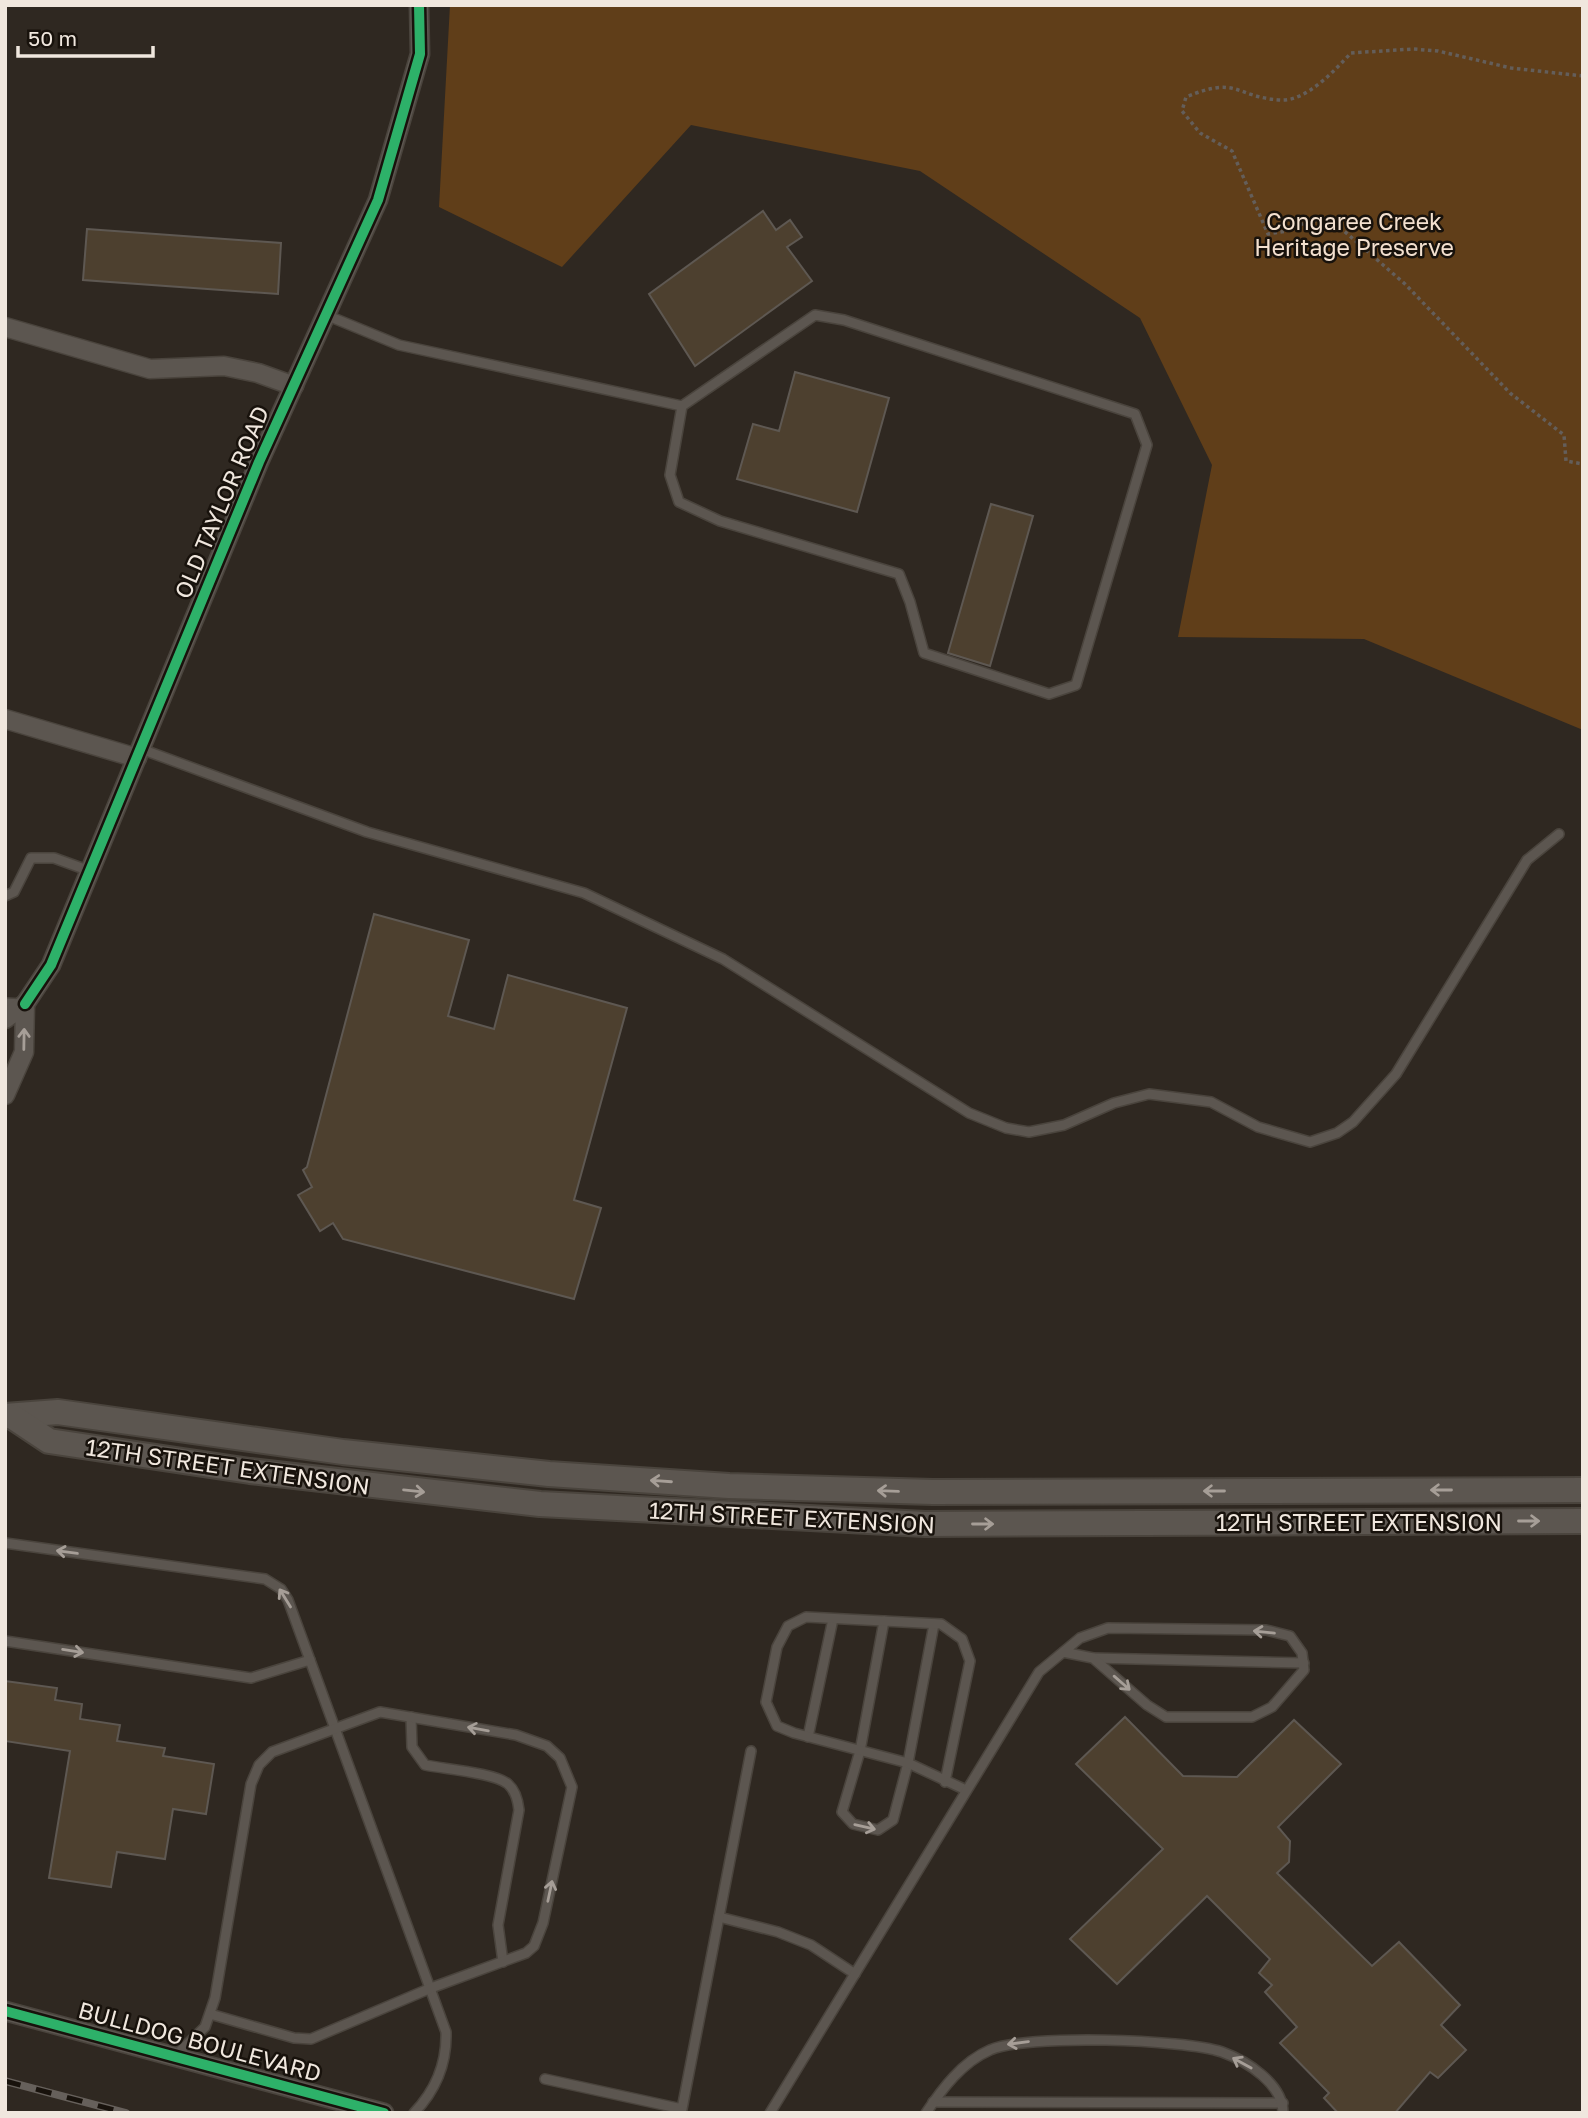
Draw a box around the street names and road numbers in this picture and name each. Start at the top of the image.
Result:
street label: OLD TAYLOR ROAD [168,401,274,603]
street label: 12TH STREET EXTENSION [84,1432,372,1500]
street label: 12TH STREET EXTENSION [648,1496,936,1538]
street label: 12TH STREET EXTENSION [1216,1508,1502,1536]
street label: BULLDOG BOULEVARD [75,1995,325,2087]

